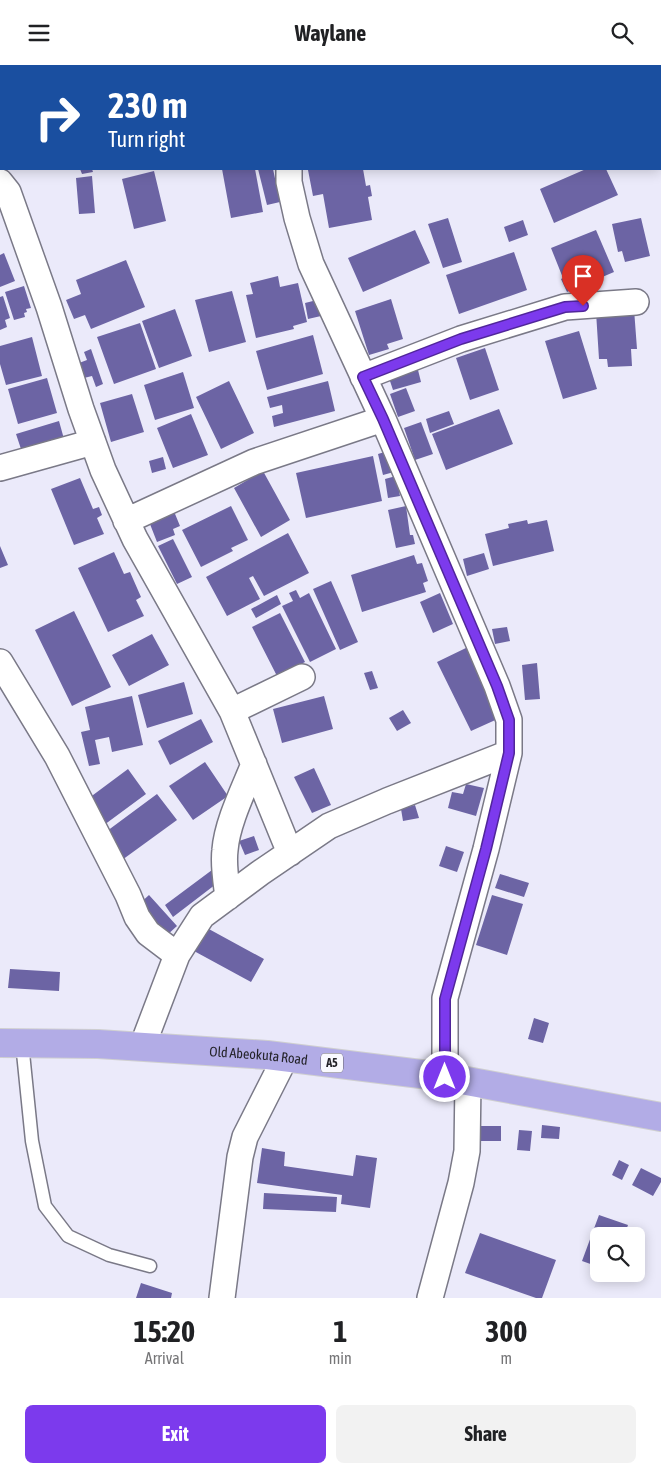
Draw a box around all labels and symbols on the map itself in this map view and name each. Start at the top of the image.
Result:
pin [562,255,604,306]
street label: Old Abeokuta Road [209,1043,309,1068]
position arrow [418,1050,470,1102]
road number: A5 [321,1053,343,1073]

